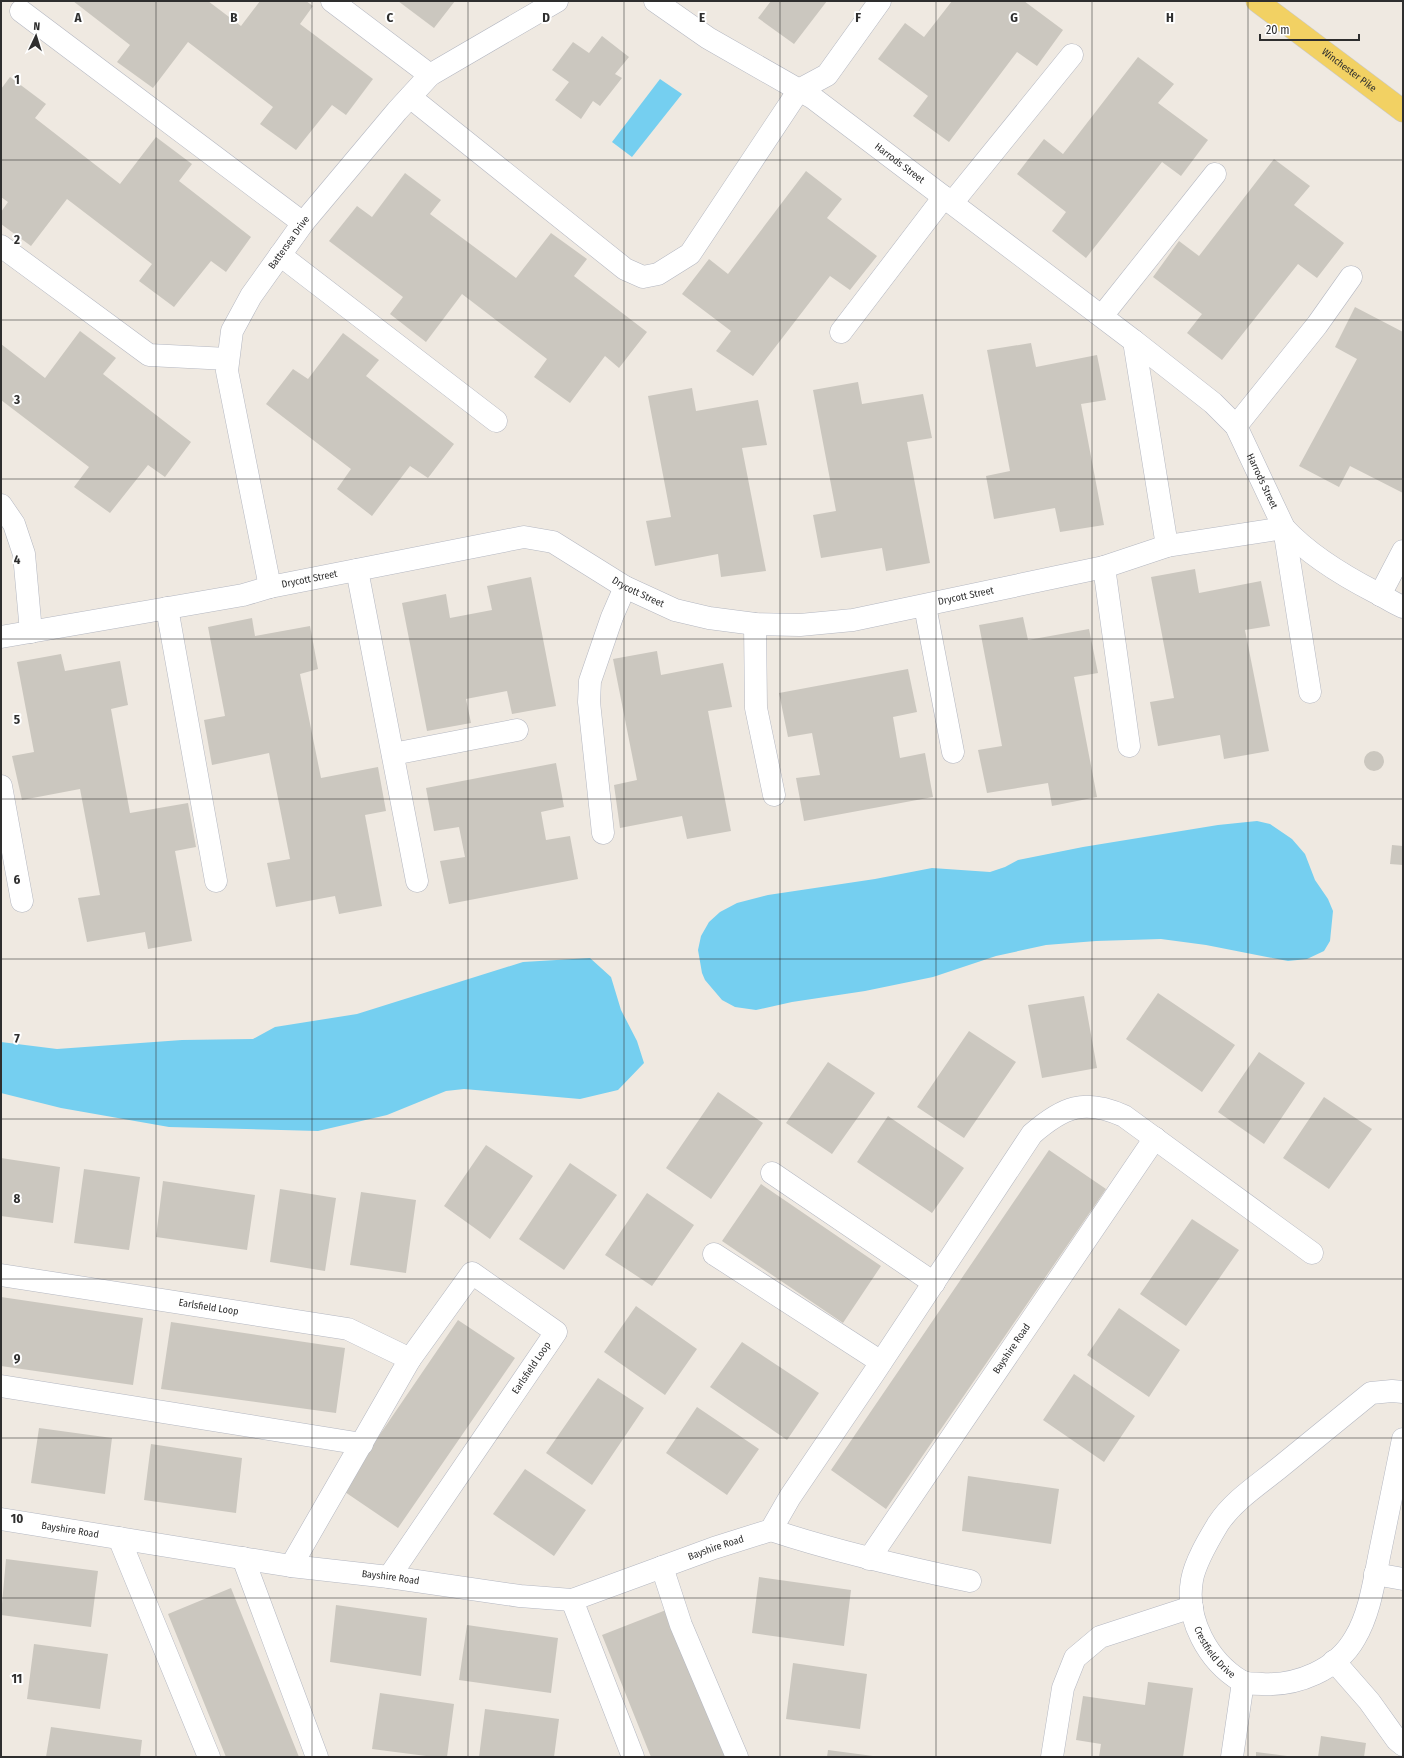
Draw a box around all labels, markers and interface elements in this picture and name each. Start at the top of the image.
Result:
text: A [73,10,82,25]
text: B [230,10,238,25]
text: C [387,10,394,25]
text: D [542,10,550,25]
text: E [699,10,705,25]
text: F [855,10,861,25]
text: G [1010,10,1018,25]
text: H [1166,10,1174,25]
north arrow [16,16,56,56]
scale bar [1260,16,1359,42]
text: N [33,20,40,33]
text: 20 m [1266,23,1290,37]
street label: Winchester Pike [1319,46,1379,95]
text: 1 [14,72,20,87]
street label: Harrods Street [872,141,927,187]
street label: Battersea Drive [266,213,312,272]
text: 2 [13,232,20,247]
text: 3 [13,392,20,407]
street label: Harrods Street [1244,452,1280,511]
text: 4 [14,552,21,567]
street label: Drycott Street [281,568,339,591]
street label: Drycott Street [610,574,667,610]
street label: Drycott Street [937,584,996,608]
text: 5 [14,712,20,727]
text: 6 [14,872,21,887]
text: 7 [14,1031,20,1046]
text: 8 [14,1191,21,1206]
street label: Earlsfield Loop [178,1297,239,1318]
street label: Bayshire Road [990,1322,1033,1376]
street label: Earlsfield Loop [510,1340,553,1396]
text: 9 [14,1351,21,1366]
text: 10 [11,1511,23,1526]
street label: Bayshire Road [41,1520,100,1541]
street label: Bayshire Road [686,1533,745,1563]
street label: Bayshire Road [361,1568,420,1587]
street label: Crestfield Drive [1191,1625,1238,1681]
text: 11 [12,1671,22,1686]

